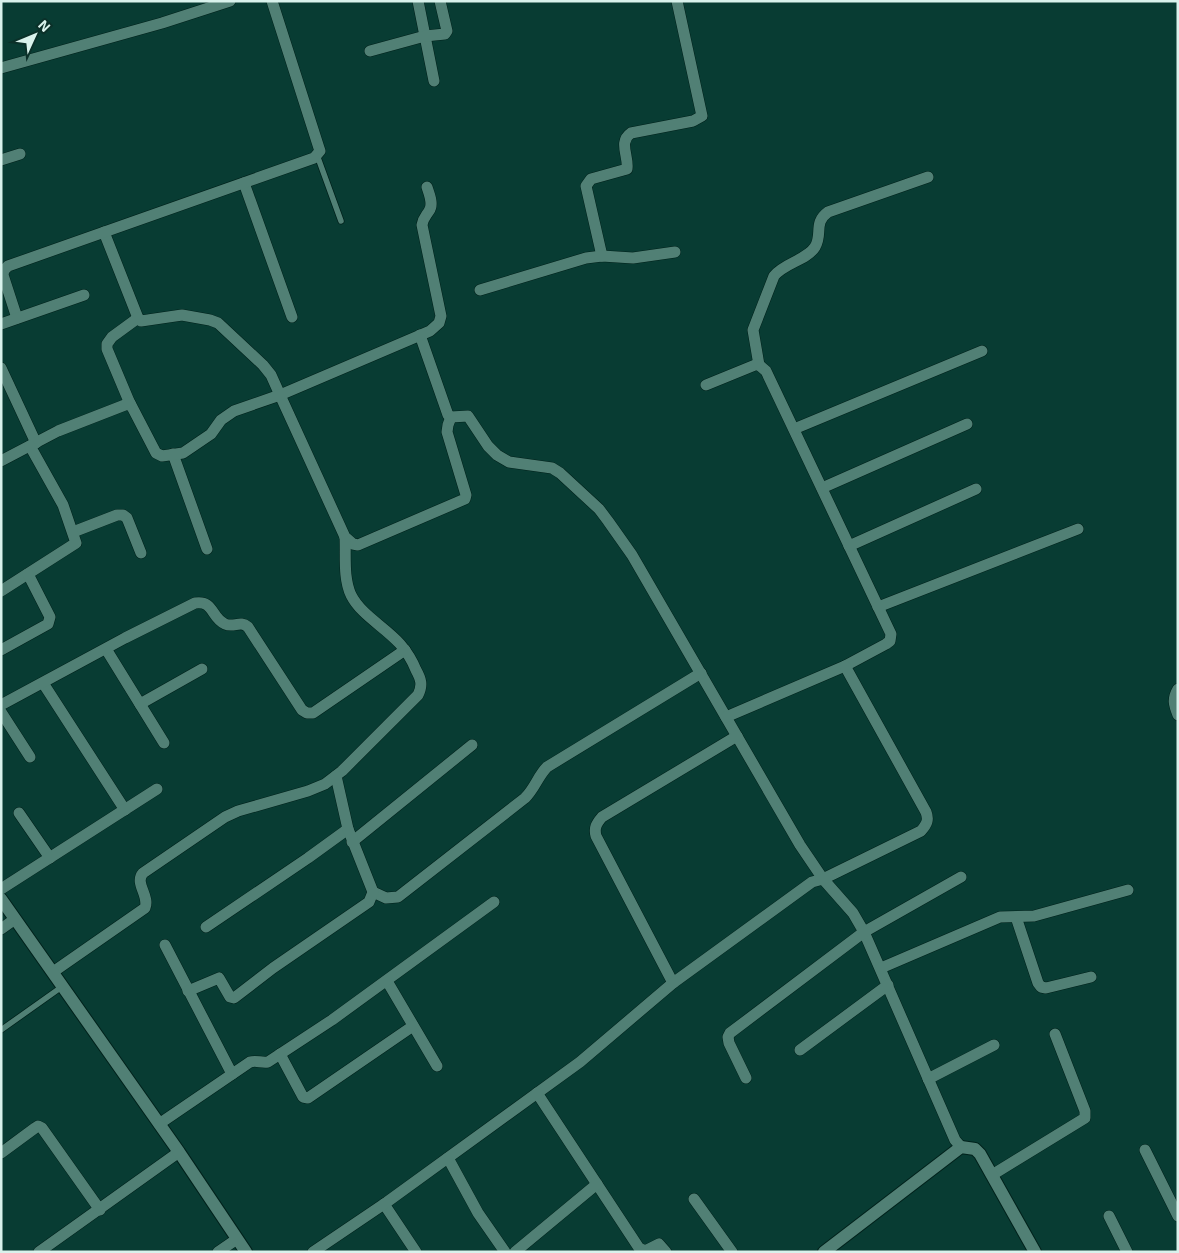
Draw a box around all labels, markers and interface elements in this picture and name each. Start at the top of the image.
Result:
north arrow [10,10,60,60]
text: N [35,16,54,35]

